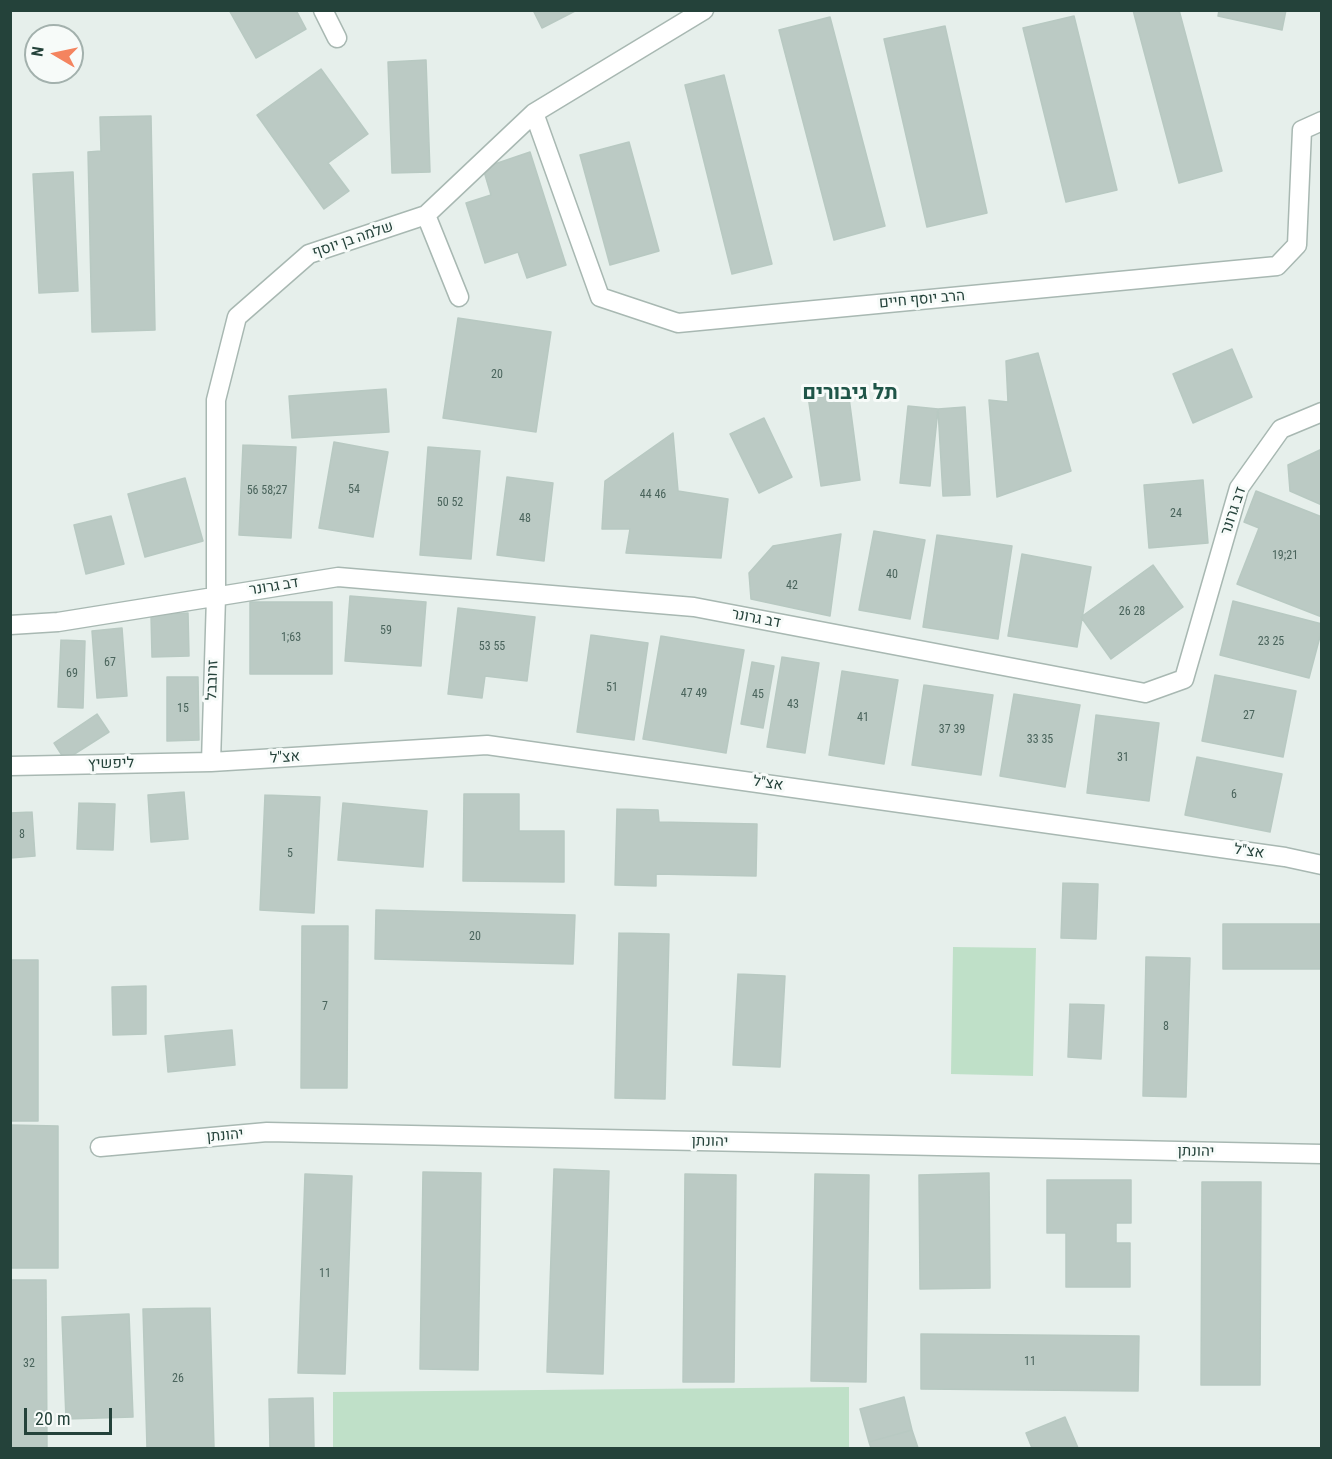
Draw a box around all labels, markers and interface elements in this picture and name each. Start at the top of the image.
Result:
north arrow [24,24,84,84]
text: N [28,45,48,58]
street label: שלמה בן יוסף [310,218,396,262]
street label: הרב יוסף חיים [878,287,966,313]
house number: 20 [491,368,503,382]
district label: תל גיבורים [802,381,898,407]
house number: 54 [348,483,360,497]
house number: 56 58;27 [247,484,287,498]
street label: דב גרונר [1217,485,1251,537]
house number: 44 46 [640,488,666,502]
house number: 50 52 [437,496,463,510]
house number: 24 [1170,507,1182,521]
house number: 48 [519,512,531,526]
house number: 19;21 [1272,549,1298,563]
house number: 40 [886,568,898,582]
street label: דב גרונר [248,574,300,600]
house number: 42 [786,579,798,593]
street label: דב גרונר [730,605,782,633]
house number: 26 28 [1119,605,1145,619]
house number: 59 [380,624,392,638]
house number: 1;63 [281,631,301,645]
house number: 23 25 [1258,635,1284,649]
house number: 53 55 [479,640,505,654]
house number: 67 [104,656,116,670]
street label: זרובבל [203,659,223,701]
house number: 69 [66,667,78,681]
house number: 51 [606,681,618,695]
house number: 47 49 [681,687,707,701]
house number: 45 [752,688,764,702]
house number: 43 [787,698,799,712]
house number: 15 [177,702,189,716]
house number: 27 [1243,709,1255,723]
house number: 41 [857,711,869,725]
house number: 37 39 [939,723,965,737]
house number: 33 35 [1027,733,1053,747]
street label: אצ"ל [269,748,301,768]
house number: 31 [1117,751,1129,765]
street label: ליפשיץ [88,755,134,773]
street label: אצ"ל [752,773,784,795]
house number: 6 [1231,788,1237,802]
house number: 8 [19,828,25,842]
street label: אצ"ל [1233,841,1265,863]
house number: 5 [287,847,293,861]
house number: 20 [469,930,481,944]
house number: 7 [322,1000,328,1014]
house number: 8 [1163,1020,1169,1034]
street label: יהונתן [206,1125,244,1147]
street label: יהונתן [691,1133,729,1151]
street label: יהונתן [1177,1143,1215,1161]
house number: 11 [319,1267,331,1281]
house number: 11 [1024,1355,1036,1369]
house number: 32 [23,1357,35,1371]
house number: 26 [172,1372,184,1386]
scale bar [27,1396,116,1434]
text: 20 m [35,1408,70,1429]

